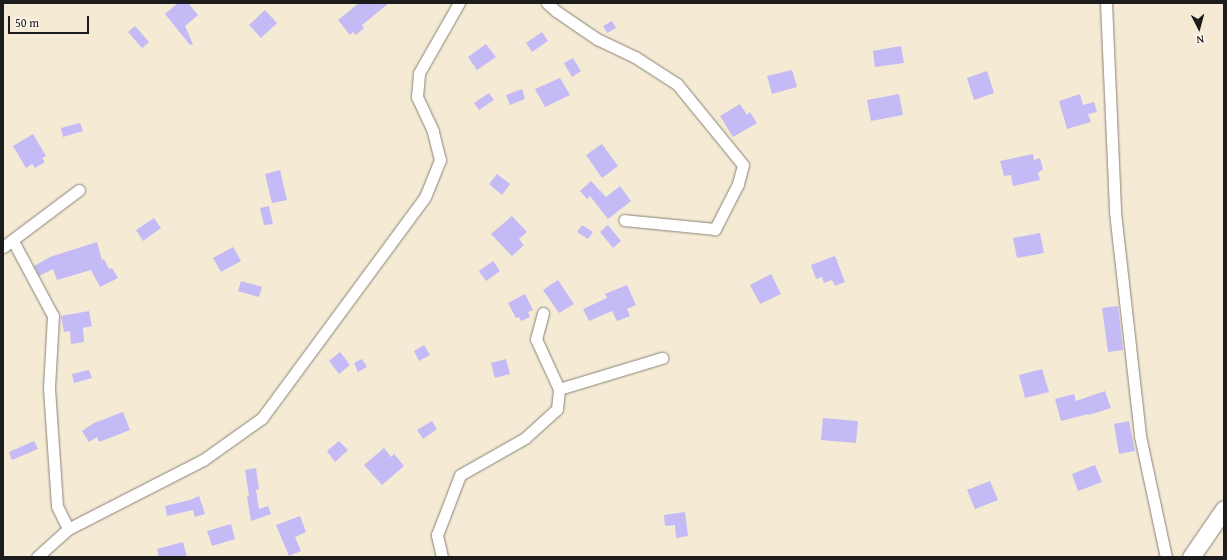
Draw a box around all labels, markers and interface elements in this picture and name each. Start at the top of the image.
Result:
scale bar [10,8,91,34]
north arrow [1179,8,1219,48]
text: 50 m [15,14,39,31]
text: N [1196,32,1205,48]

